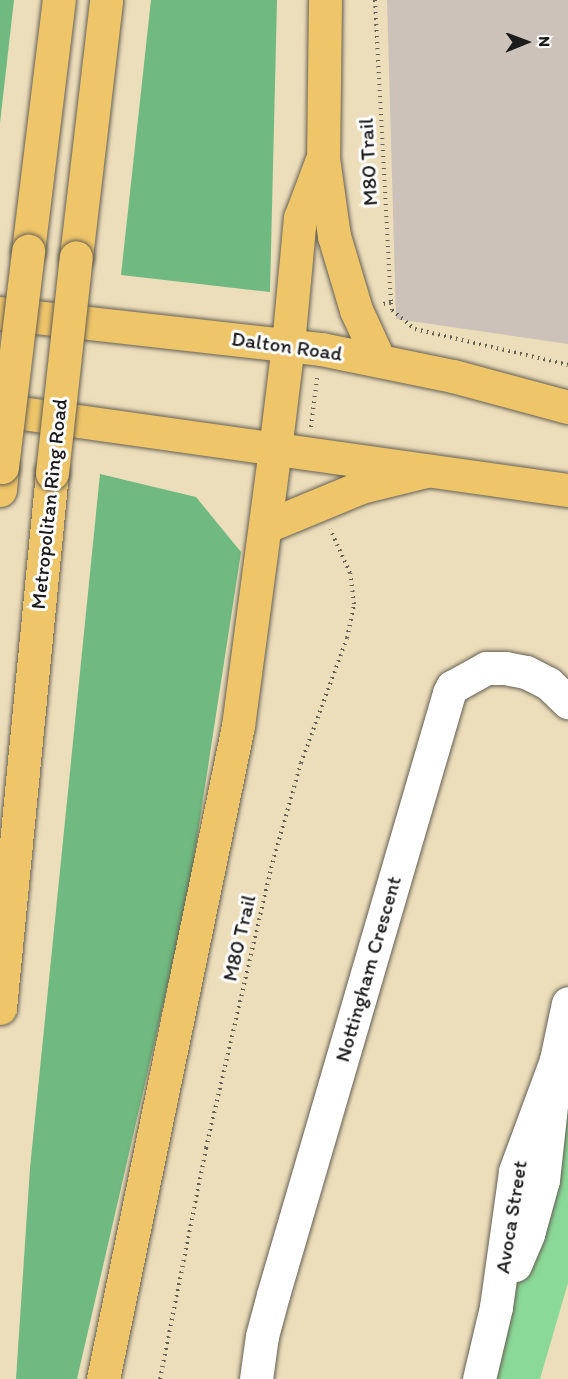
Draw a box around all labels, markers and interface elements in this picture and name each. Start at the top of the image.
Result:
north arrow [496,12,556,72]
text: N [535,36,554,47]
street label: M80 Trail [353,118,383,206]
street label: Dalton Road [230,326,344,366]
street label: Metropolitan Ring Road [25,398,73,610]
street label: Nottingham Crescent [329,873,407,1065]
street label: M80 Trail [217,893,261,983]
street label: Avoca Street [490,1159,532,1275]

